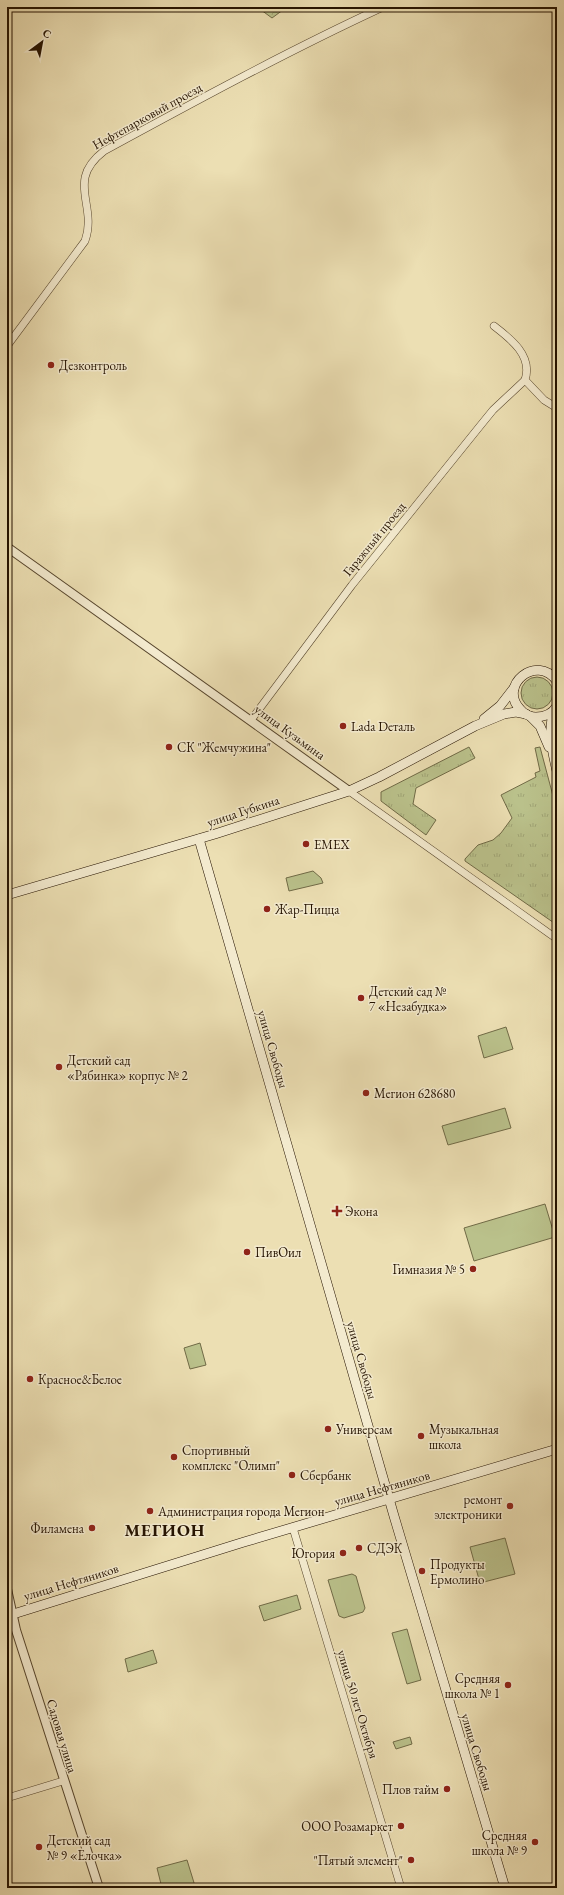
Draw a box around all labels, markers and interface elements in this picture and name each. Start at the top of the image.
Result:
north arrow [22,22,62,62]
text: С [40,26,54,42]
street label: Нефтепарковый проезд [89,79,205,153]
place label: Дезконтроль [59,357,127,374]
marker: Дезконтроль [46,360,56,370]
street label: Гаражный проезд [339,498,409,580]
street label: улица Кузьмина [251,701,330,764]
place label: Lada Dеталь [351,718,415,735]
marker: Lada Dеталь [338,721,348,731]
place label: СК "Жемчужина" [177,739,271,756]
marker: СК "Жемчужина" [164,742,174,752]
street label: улица Губкина [205,791,282,831]
place label: EMEX [314,836,350,853]
marker: EMEX [301,839,311,849]
place label: Жар-Пицца [274,901,340,918]
marker: Жар-Пицца [262,904,272,914]
place label: Детский сад № 7 «Незабудка» [369,983,447,1015]
marker: Детский сад № 7 «Незабудка» [356,993,366,1003]
street label: улица Свободы [254,1008,292,1090]
place label: Детский сад «Рябинка» корпус № 2 [67,1052,189,1084]
marker: Детский сад «Рябинка» корпус № 2 [54,1062,64,1072]
place label: Мегион 628680 [374,1085,455,1102]
marker: Мегион 628680 [361,1088,371,1098]
place label: Экона [345,1203,379,1220]
marker: Экона [332,1206,342,1216]
place label: ПивОил [255,1244,301,1261]
marker: ПивОил [242,1247,252,1257]
place label: Гимназия № 5 [392,1261,465,1278]
marker: Гимназия № 5 [468,1264,478,1274]
street label: улица Свободы [343,1319,381,1401]
place label: Красное&Белое [38,1371,122,1388]
marker: Красное&Белое [25,1374,35,1384]
place label: Универсам [335,1421,393,1438]
place label: Музыкальная школа [429,1421,499,1453]
marker: Универсам [323,1424,333,1434]
marker: Музыкальная школа [416,1431,426,1441]
place label: Спортивный комплекс "Олимп" [182,1442,280,1474]
marker: Спортивный комплекс "Олимп" [169,1452,179,1462]
street label: улица Нефтяников [332,1466,432,1510]
place label: Сбербанк [300,1467,352,1484]
marker: Сбербанк [287,1470,297,1480]
place label: ремонт электроники [434,1491,503,1523]
marker: ремонт электроники [505,1501,515,1511]
place label: Администрация города Мегион [157,1503,325,1520]
marker: Администрация города Мегион [145,1506,155,1516]
district label: МЕГИОН [125,1519,205,1541]
place label: Филамена [31,1520,85,1537]
marker: Филамена [87,1523,97,1533]
place label: СДЭК [367,1540,403,1557]
marker: СДЭК [354,1543,364,1553]
place label: Югория [291,1545,335,1562]
marker: Югория [338,1548,348,1558]
place label: Продукты Ермолино [430,1556,485,1588]
street label: улица Нефтяников [21,1559,121,1605]
marker: Продукты Ермолино [417,1566,427,1576]
street label: улица 50 лет Октября [333,1648,383,1761]
place label: Средняя школа № 1 [445,1670,500,1702]
marker: Средняя школа № 1 [503,1680,513,1690]
street label: Садовая улица [43,1697,82,1776]
street label: улица Свободы [457,1711,497,1793]
place label: Плов тайм [382,1781,439,1798]
marker: Плов тайм [442,1784,452,1794]
place label: ООО Розамаркет [301,1818,394,1835]
marker: ООО Розамаркет [396,1821,406,1831]
place label: Средняя школа № 9 [472,1827,528,1859]
place label: Детский сад № 9 «Елочка» [47,1832,122,1864]
marker: Средняя школа № 9 [530,1837,540,1847]
marker: Детский сад № 9 «Елочка» [34,1842,44,1852]
place label: "Пятый элемент" [314,1852,403,1869]
marker: "Пятый элемент" [406,1855,416,1865]

